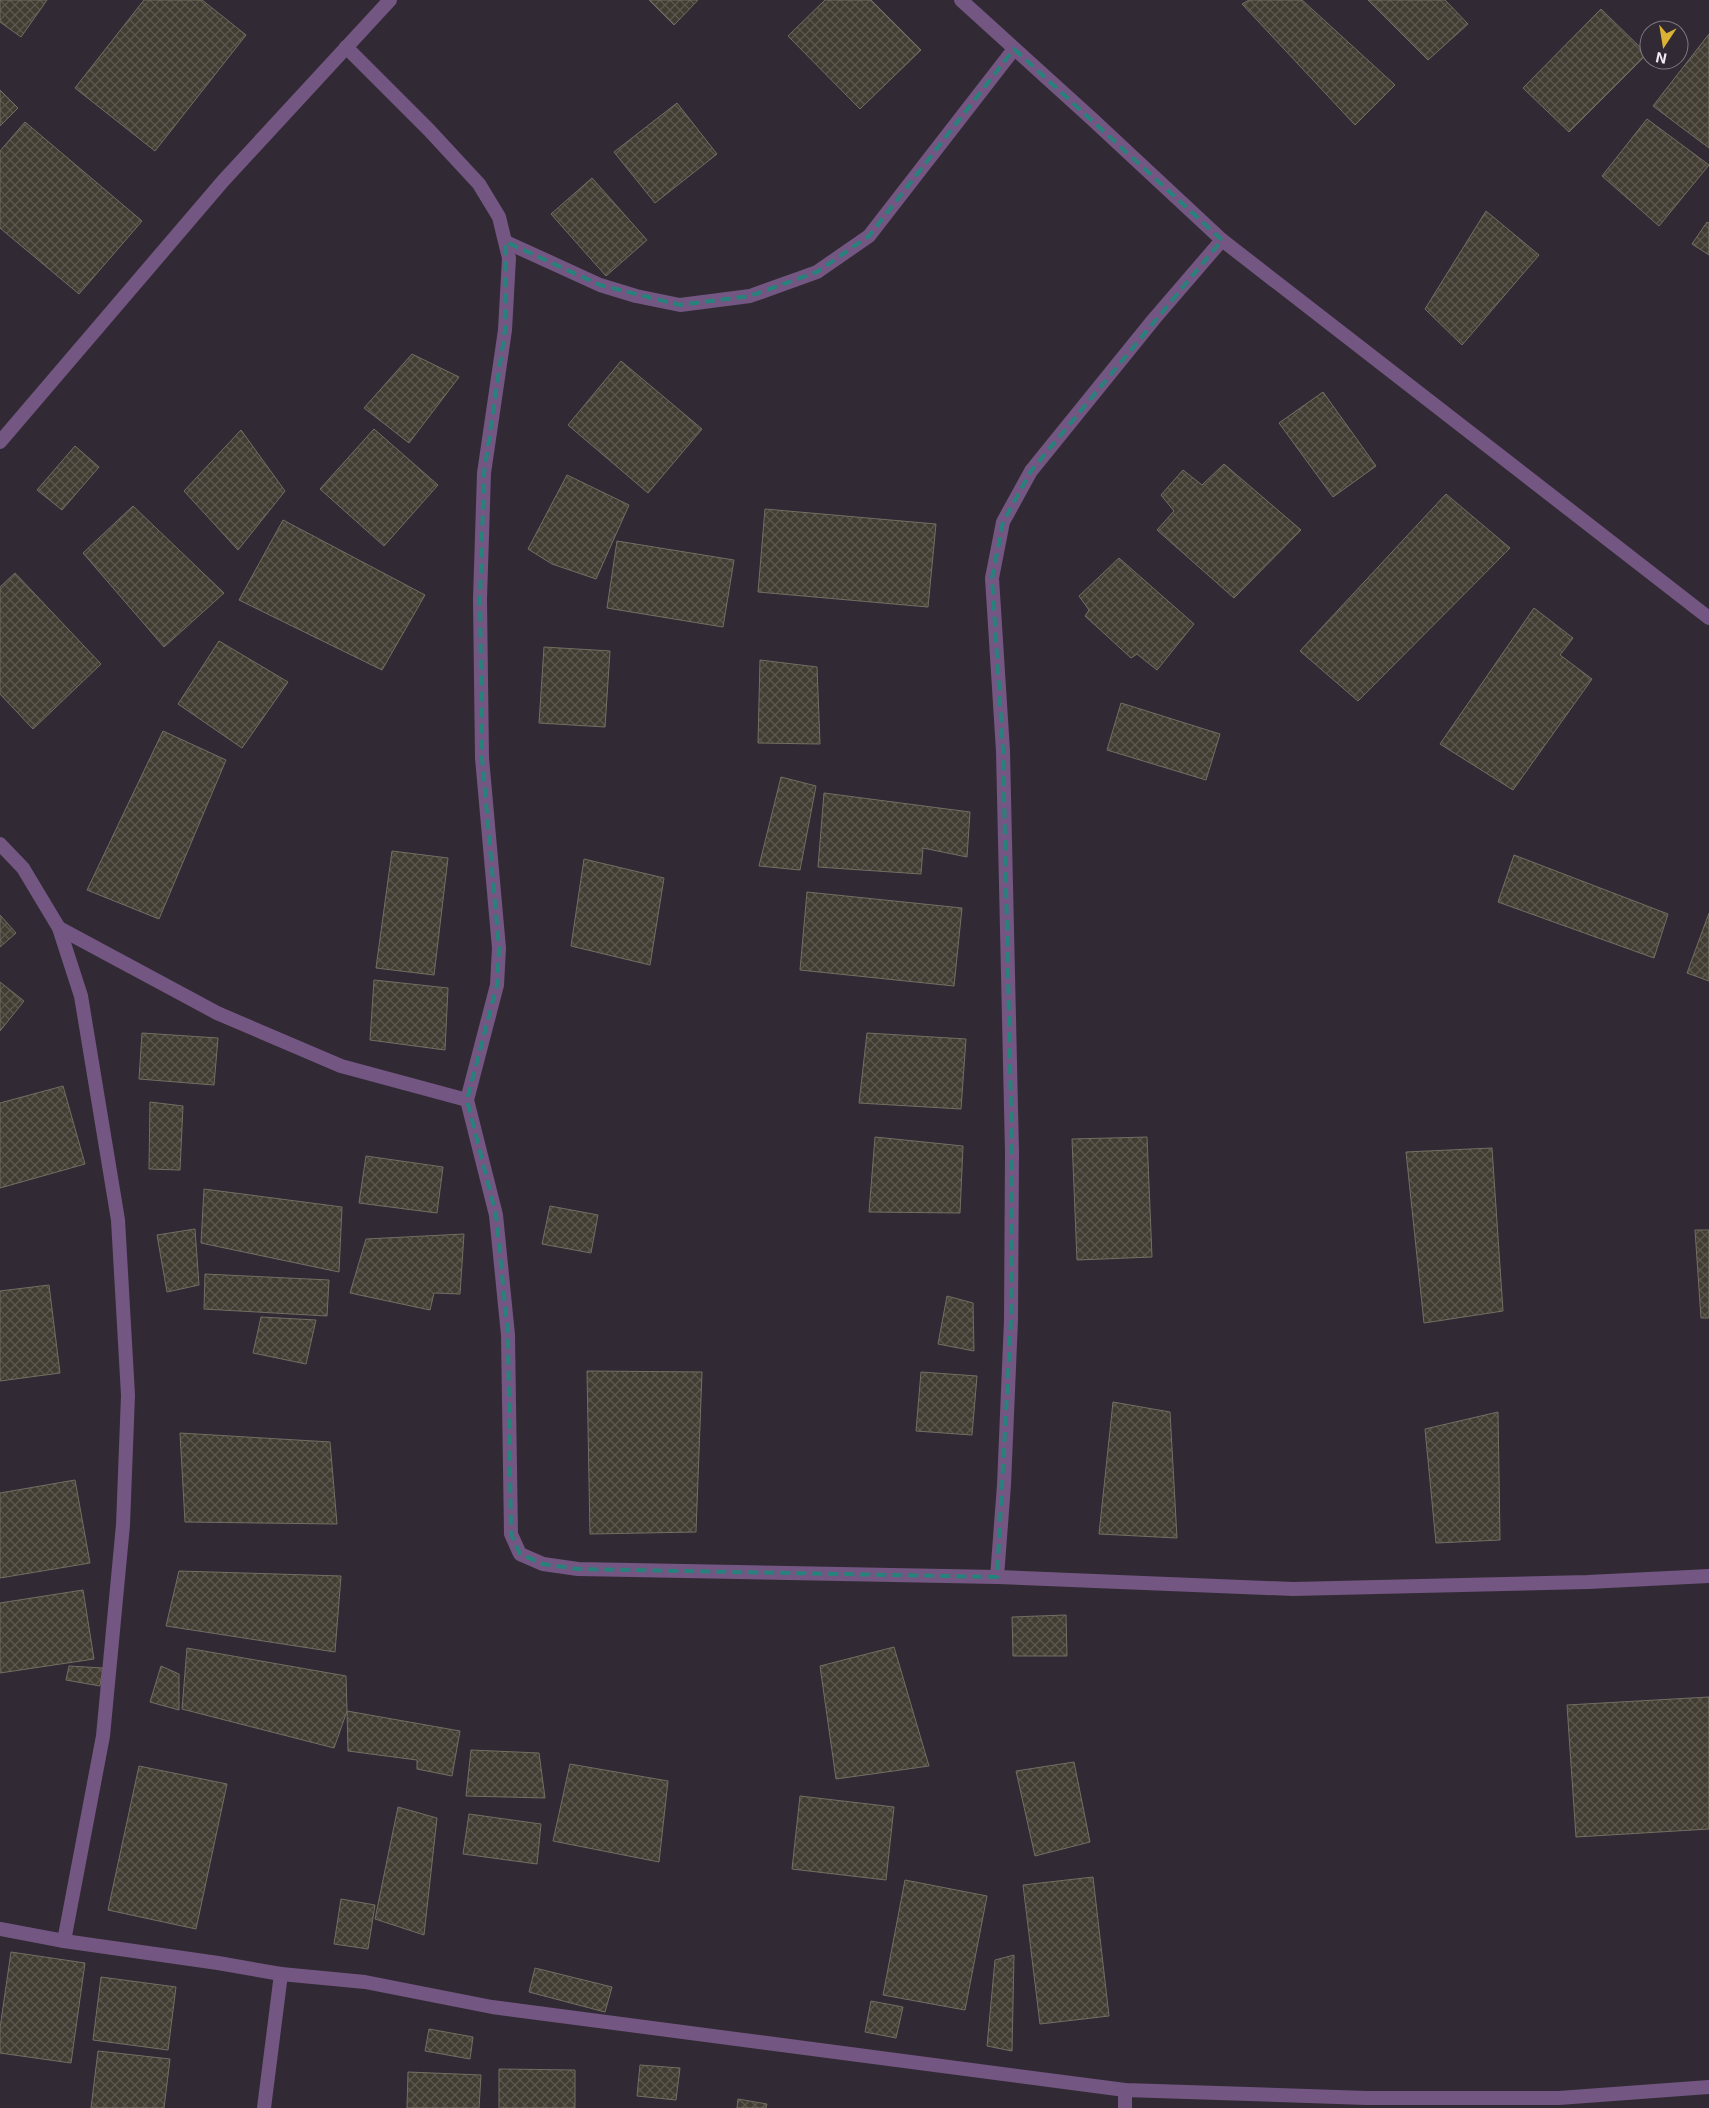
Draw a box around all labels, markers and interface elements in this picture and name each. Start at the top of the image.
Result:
north arrow [1639,20,1689,70]
text: N [1654,49,1668,68]

